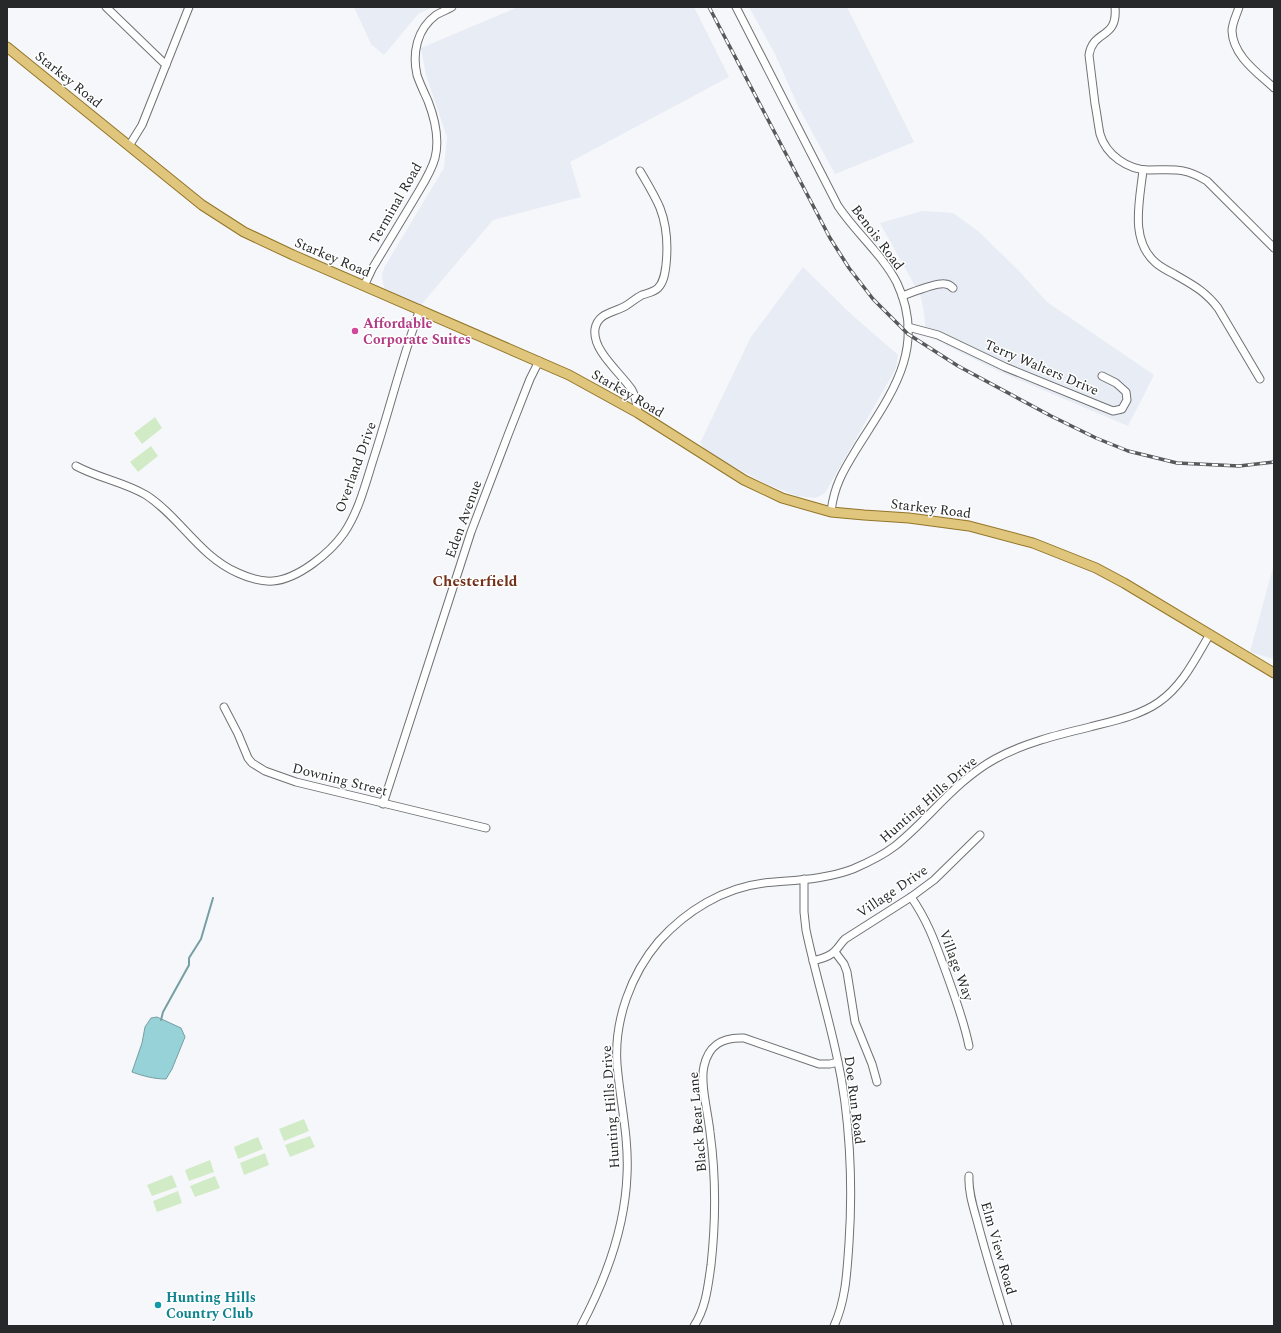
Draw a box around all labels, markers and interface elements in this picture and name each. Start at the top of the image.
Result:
street label: Starkey Road [31,46,107,113]
street label: Terminal Road [363,158,427,248]
street label: Benois Road [846,200,909,275]
street label: Starkey Road [291,232,374,283]
place label: Affordable Corporate Suites [363,313,471,350]
marker: Affordable Corporate Suites [350,326,360,336]
street label: Terry Walters Drive [981,334,1102,401]
street label: Starkey Road [587,364,668,423]
street label: Overland Drive [329,419,382,516]
street label: Eden Avenue [440,477,487,561]
street label: Starkey Road [889,493,973,524]
district label: Chesterfield [432,570,518,593]
street label: Hunting Hills Drive [875,751,982,848]
street label: Downing Street [290,758,390,801]
street label: Village Drive [852,860,932,923]
street label: Village Way [934,927,980,1005]
street label: Hunting Hills Drive [596,1044,625,1169]
street label: Doe Run Road [839,1055,870,1146]
street label: Black Bear Lane [683,1071,712,1173]
street label: Elm View Road [975,1199,1022,1297]
place label: Hunting Hills Country Club [166,1287,256,1324]
marker: Hunting Hills Country Club [153,1300,163,1310]

